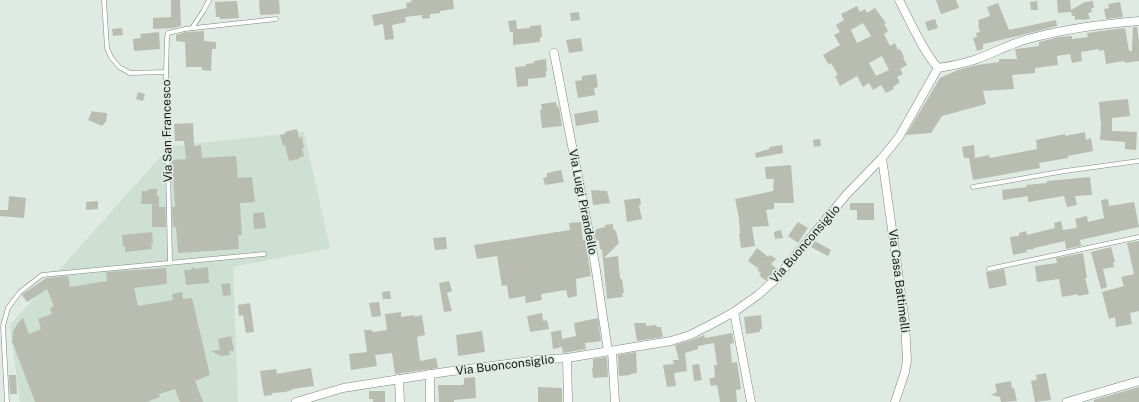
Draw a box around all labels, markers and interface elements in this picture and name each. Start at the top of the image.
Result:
street label: Via San Francesco [159,79,175,183]
street label: Via Luigi Pirandello [566,148,600,256]
street label: Via Buonconsiglio [767,202,843,286]
street label: Via Casa Battimelli [886,228,912,334]
street label: Via Buonconsiglio [455,352,555,378]

